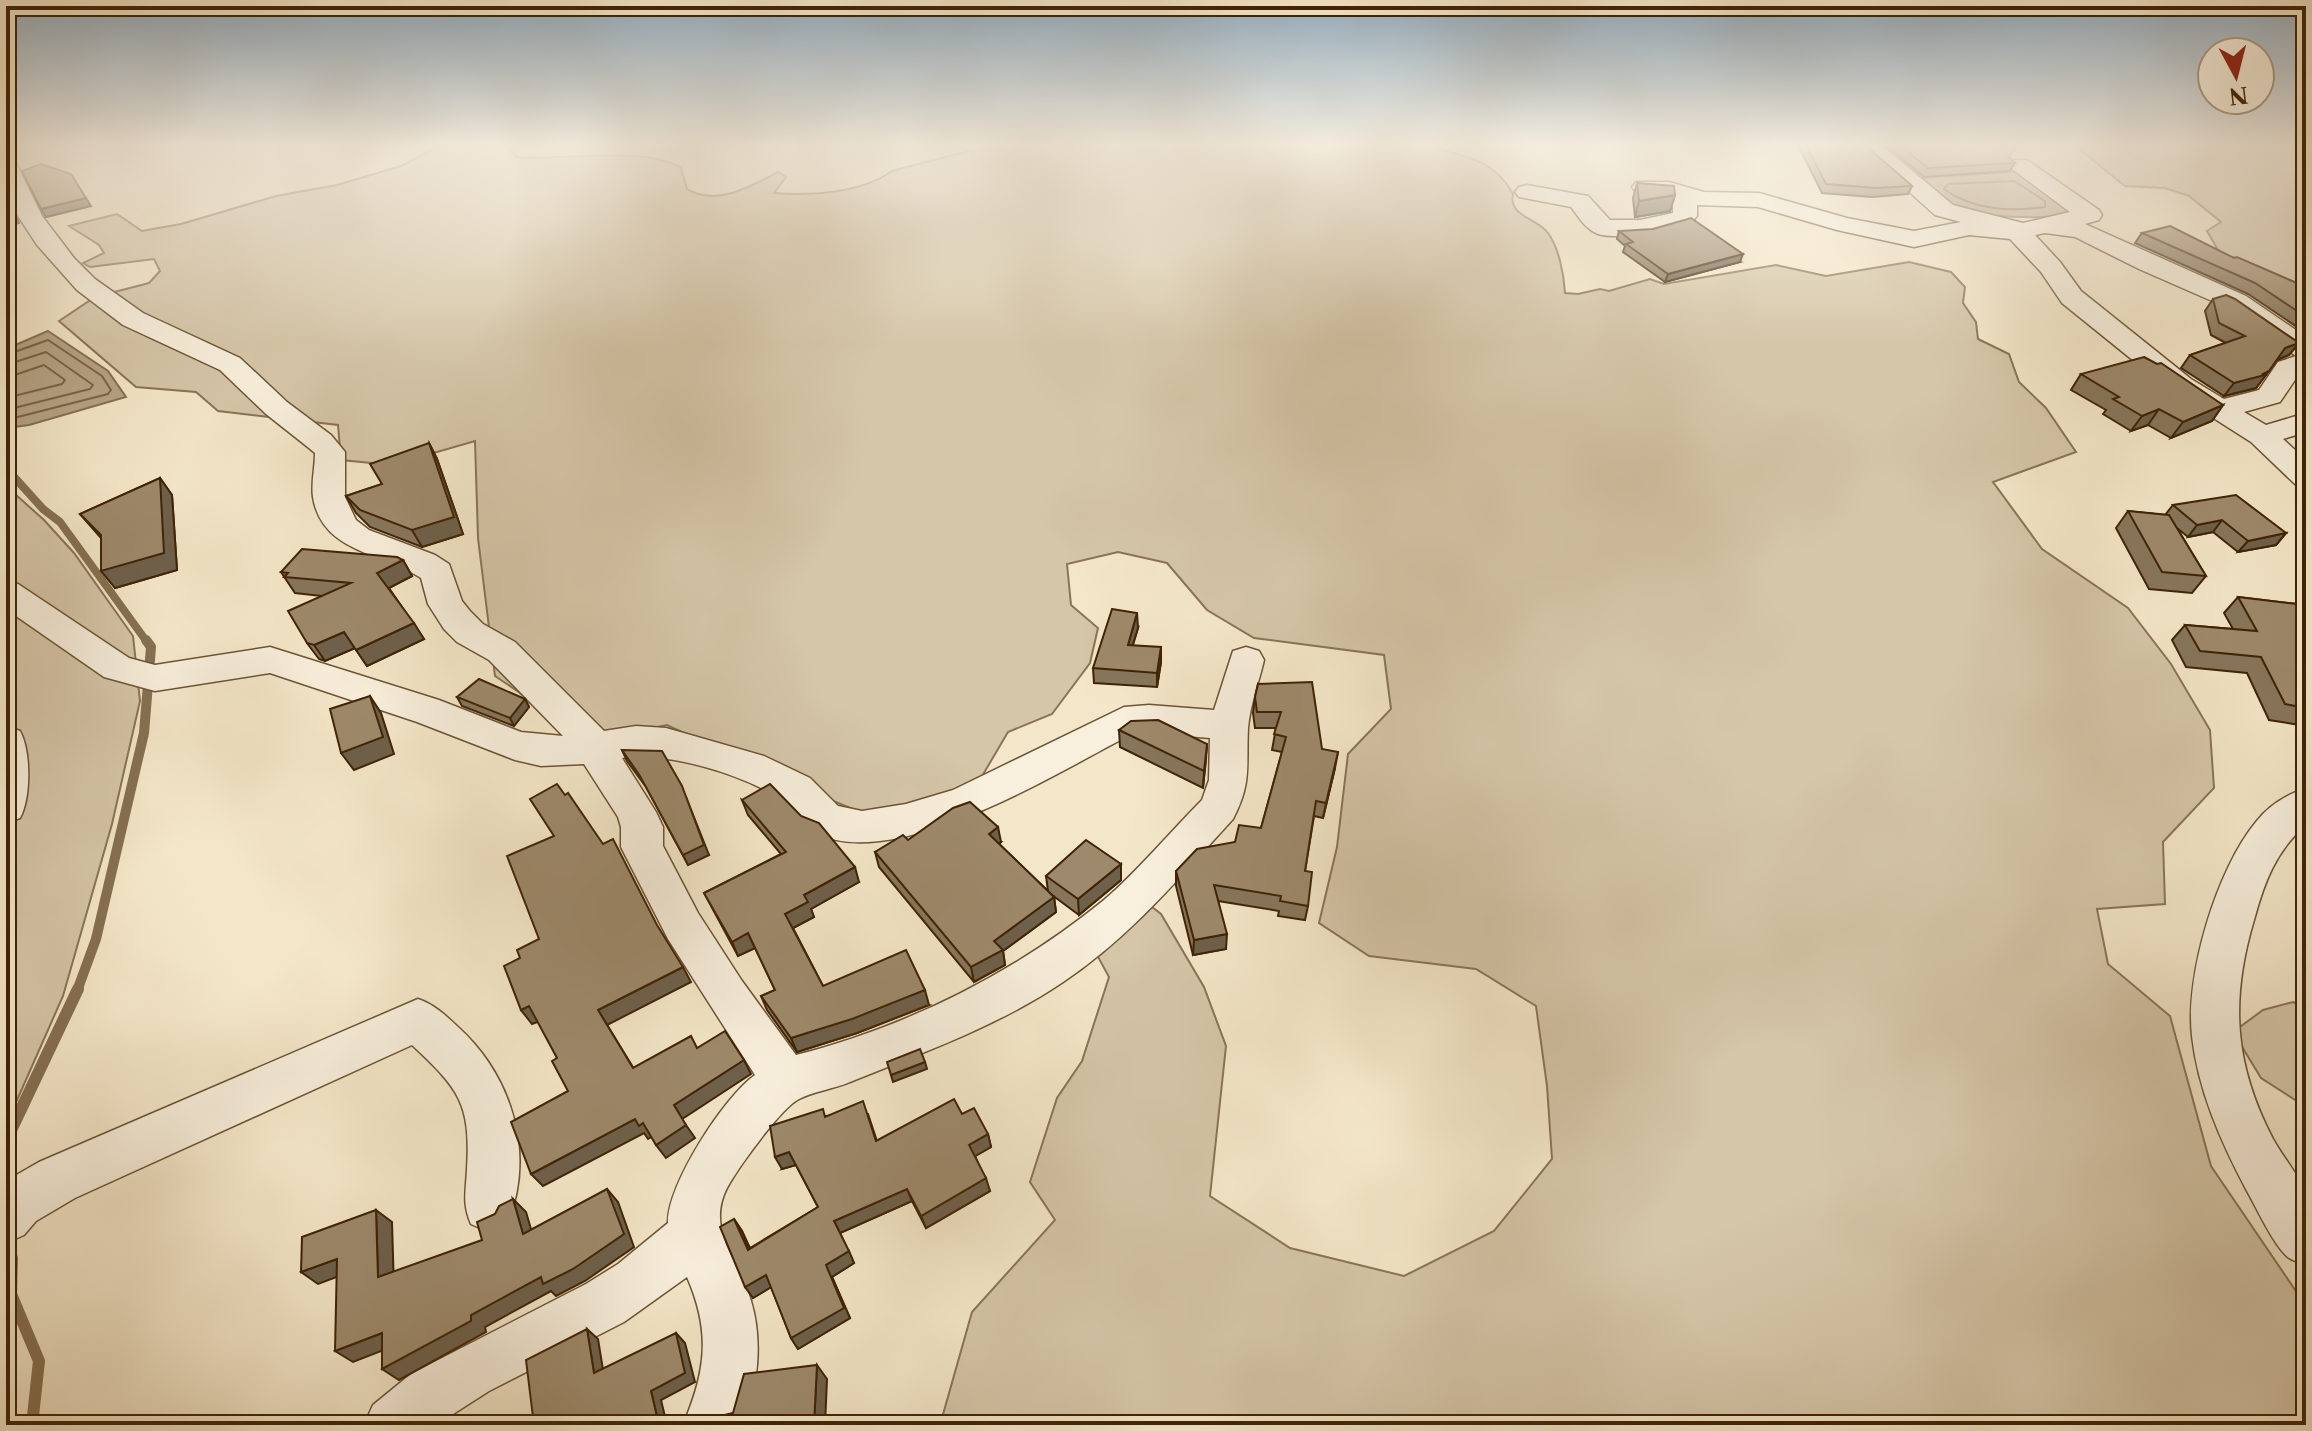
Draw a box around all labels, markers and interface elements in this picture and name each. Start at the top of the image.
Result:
north arrow [2196,36,2276,116]
text: N [2227,81,2250,110]

